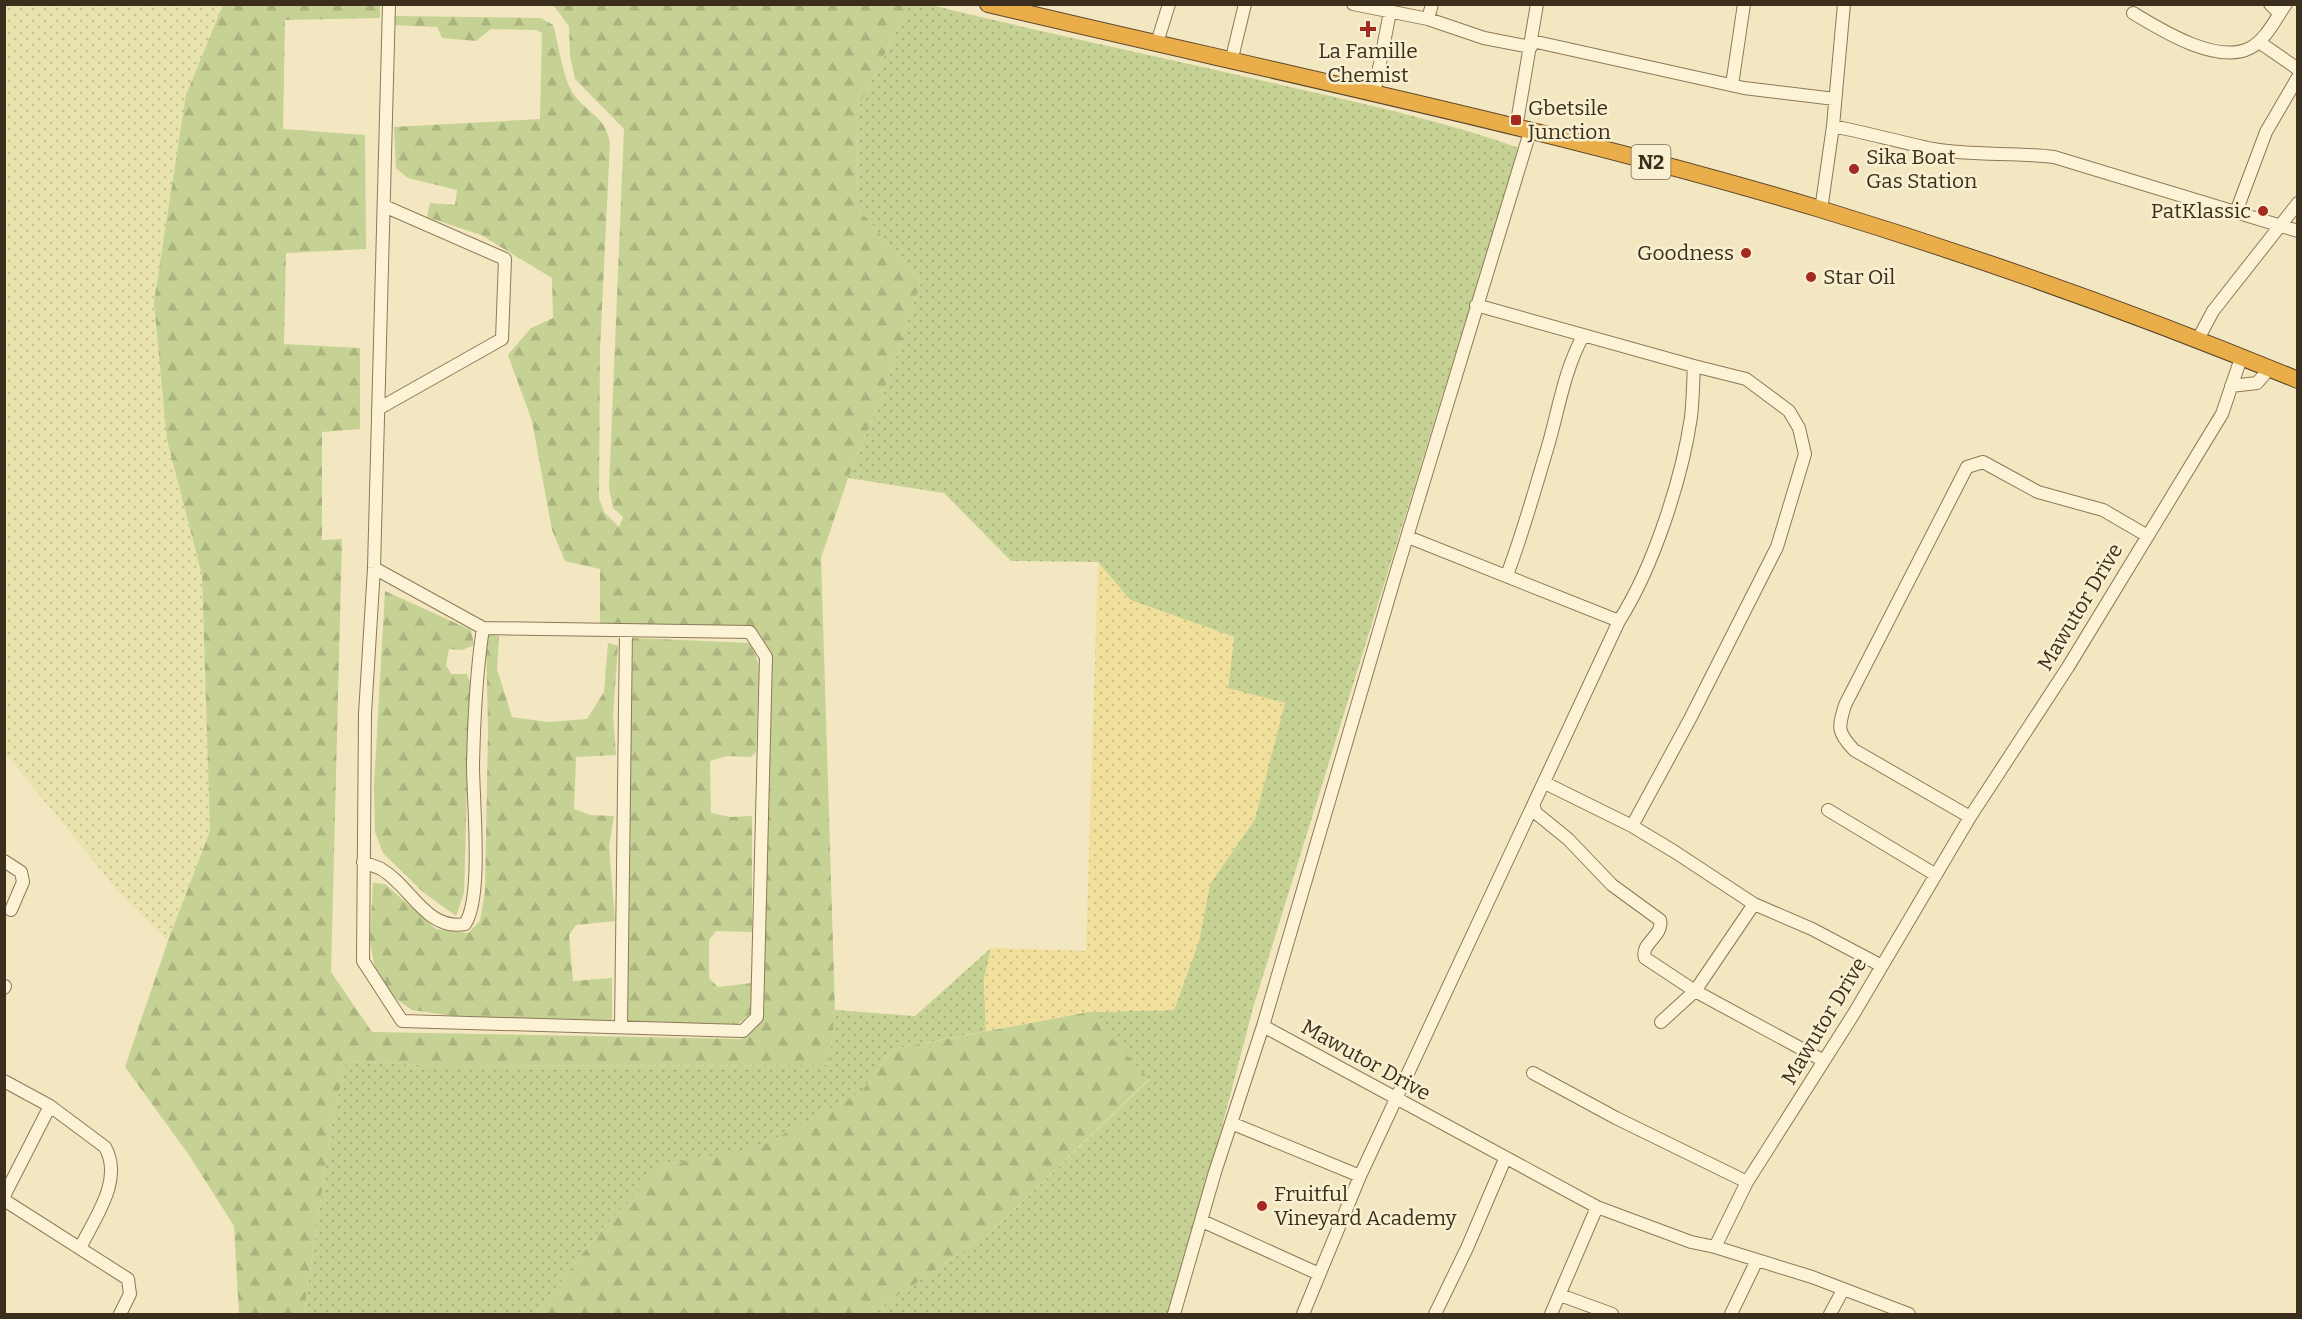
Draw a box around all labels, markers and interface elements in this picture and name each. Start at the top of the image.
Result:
marker: La Famille Chemist [1361,22,1375,36]
place label: La Famille Chemist [1318,38,1418,88]
place label: Gbetsile Junction [1527,95,1611,145]
marker: Gbetsile Junction [1509,113,1523,127]
place label: Sika Boat Gas Station [1866,144,1977,194]
road number: N2 [1632,145,1670,179]
marker: Sika Boat Gas Station [1847,162,1861,176]
place label: PatKlassic [2151,198,2251,224]
marker: PatKlassic [2256,204,2270,218]
place label: Goodness [1637,240,1734,266]
marker: Goodness [1739,246,1753,260]
place label: Star Oil [1823,264,1895,290]
marker: Star Oil [1804,270,1818,284]
street label: Mawutor Drive [2032,539,2128,675]
street label: Mawutor Drive [1776,953,1872,1089]
street label: Mawutor Drive [1297,1014,1435,1106]
place label: Fruitful Vineyard Academy [1274,1181,1457,1231]
marker: Fruitful Vineyard Academy [1255,1199,1269,1213]

